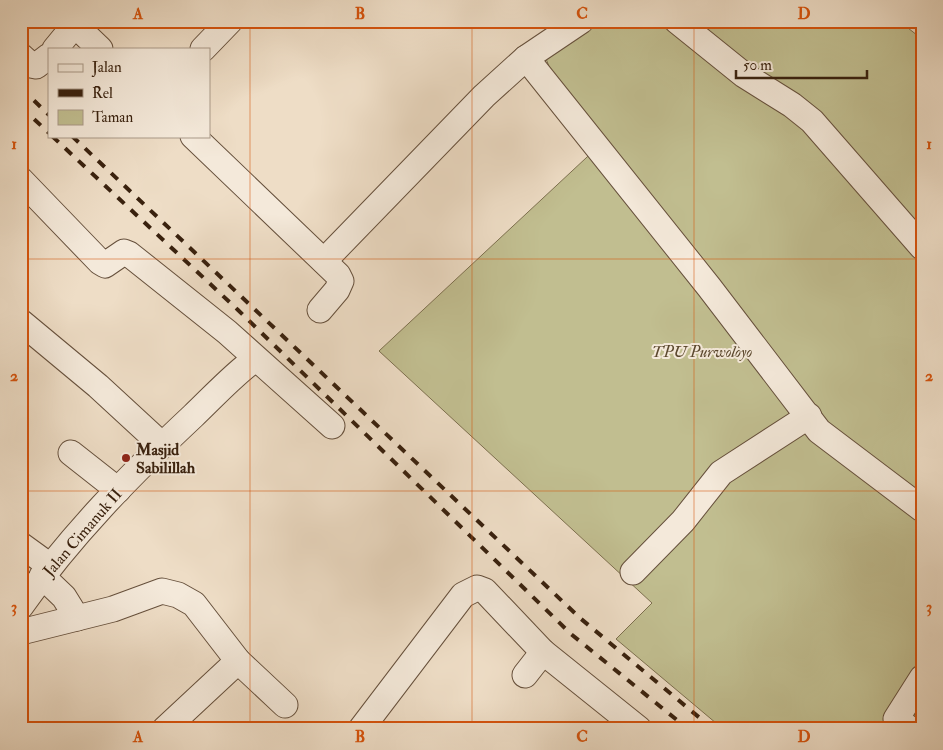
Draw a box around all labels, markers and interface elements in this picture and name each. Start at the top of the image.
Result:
text: A [132,4,144,24]
text: B [355,4,365,24]
text: C [576,4,588,24]
text: D [797,4,811,24]
legend [48,48,210,138]
scale bar [736,48,867,80]
text: 50 m [743,56,772,75]
text: Jalan [91,58,122,78]
text: Rel [92,84,113,103]
text: Taman [92,108,133,127]
text: 1 [11,134,17,154]
text: 1 [926,134,932,154]
park label: TPU Purwoloyo [652,342,752,362]
text: 2 [10,366,18,386]
text: 2 [925,366,933,386]
place label: Masjid Sabilillah [135,440,196,478]
marker: Masjid Sabilillah [120,452,132,464]
street label: Jalan Cimanuk II [38,485,127,582]
text: 3 [11,597,17,617]
text: 3 [926,597,932,617]
text: A [132,727,144,747]
text: B [355,727,365,747]
text: C [576,727,588,747]
text: D [797,727,811,747]

